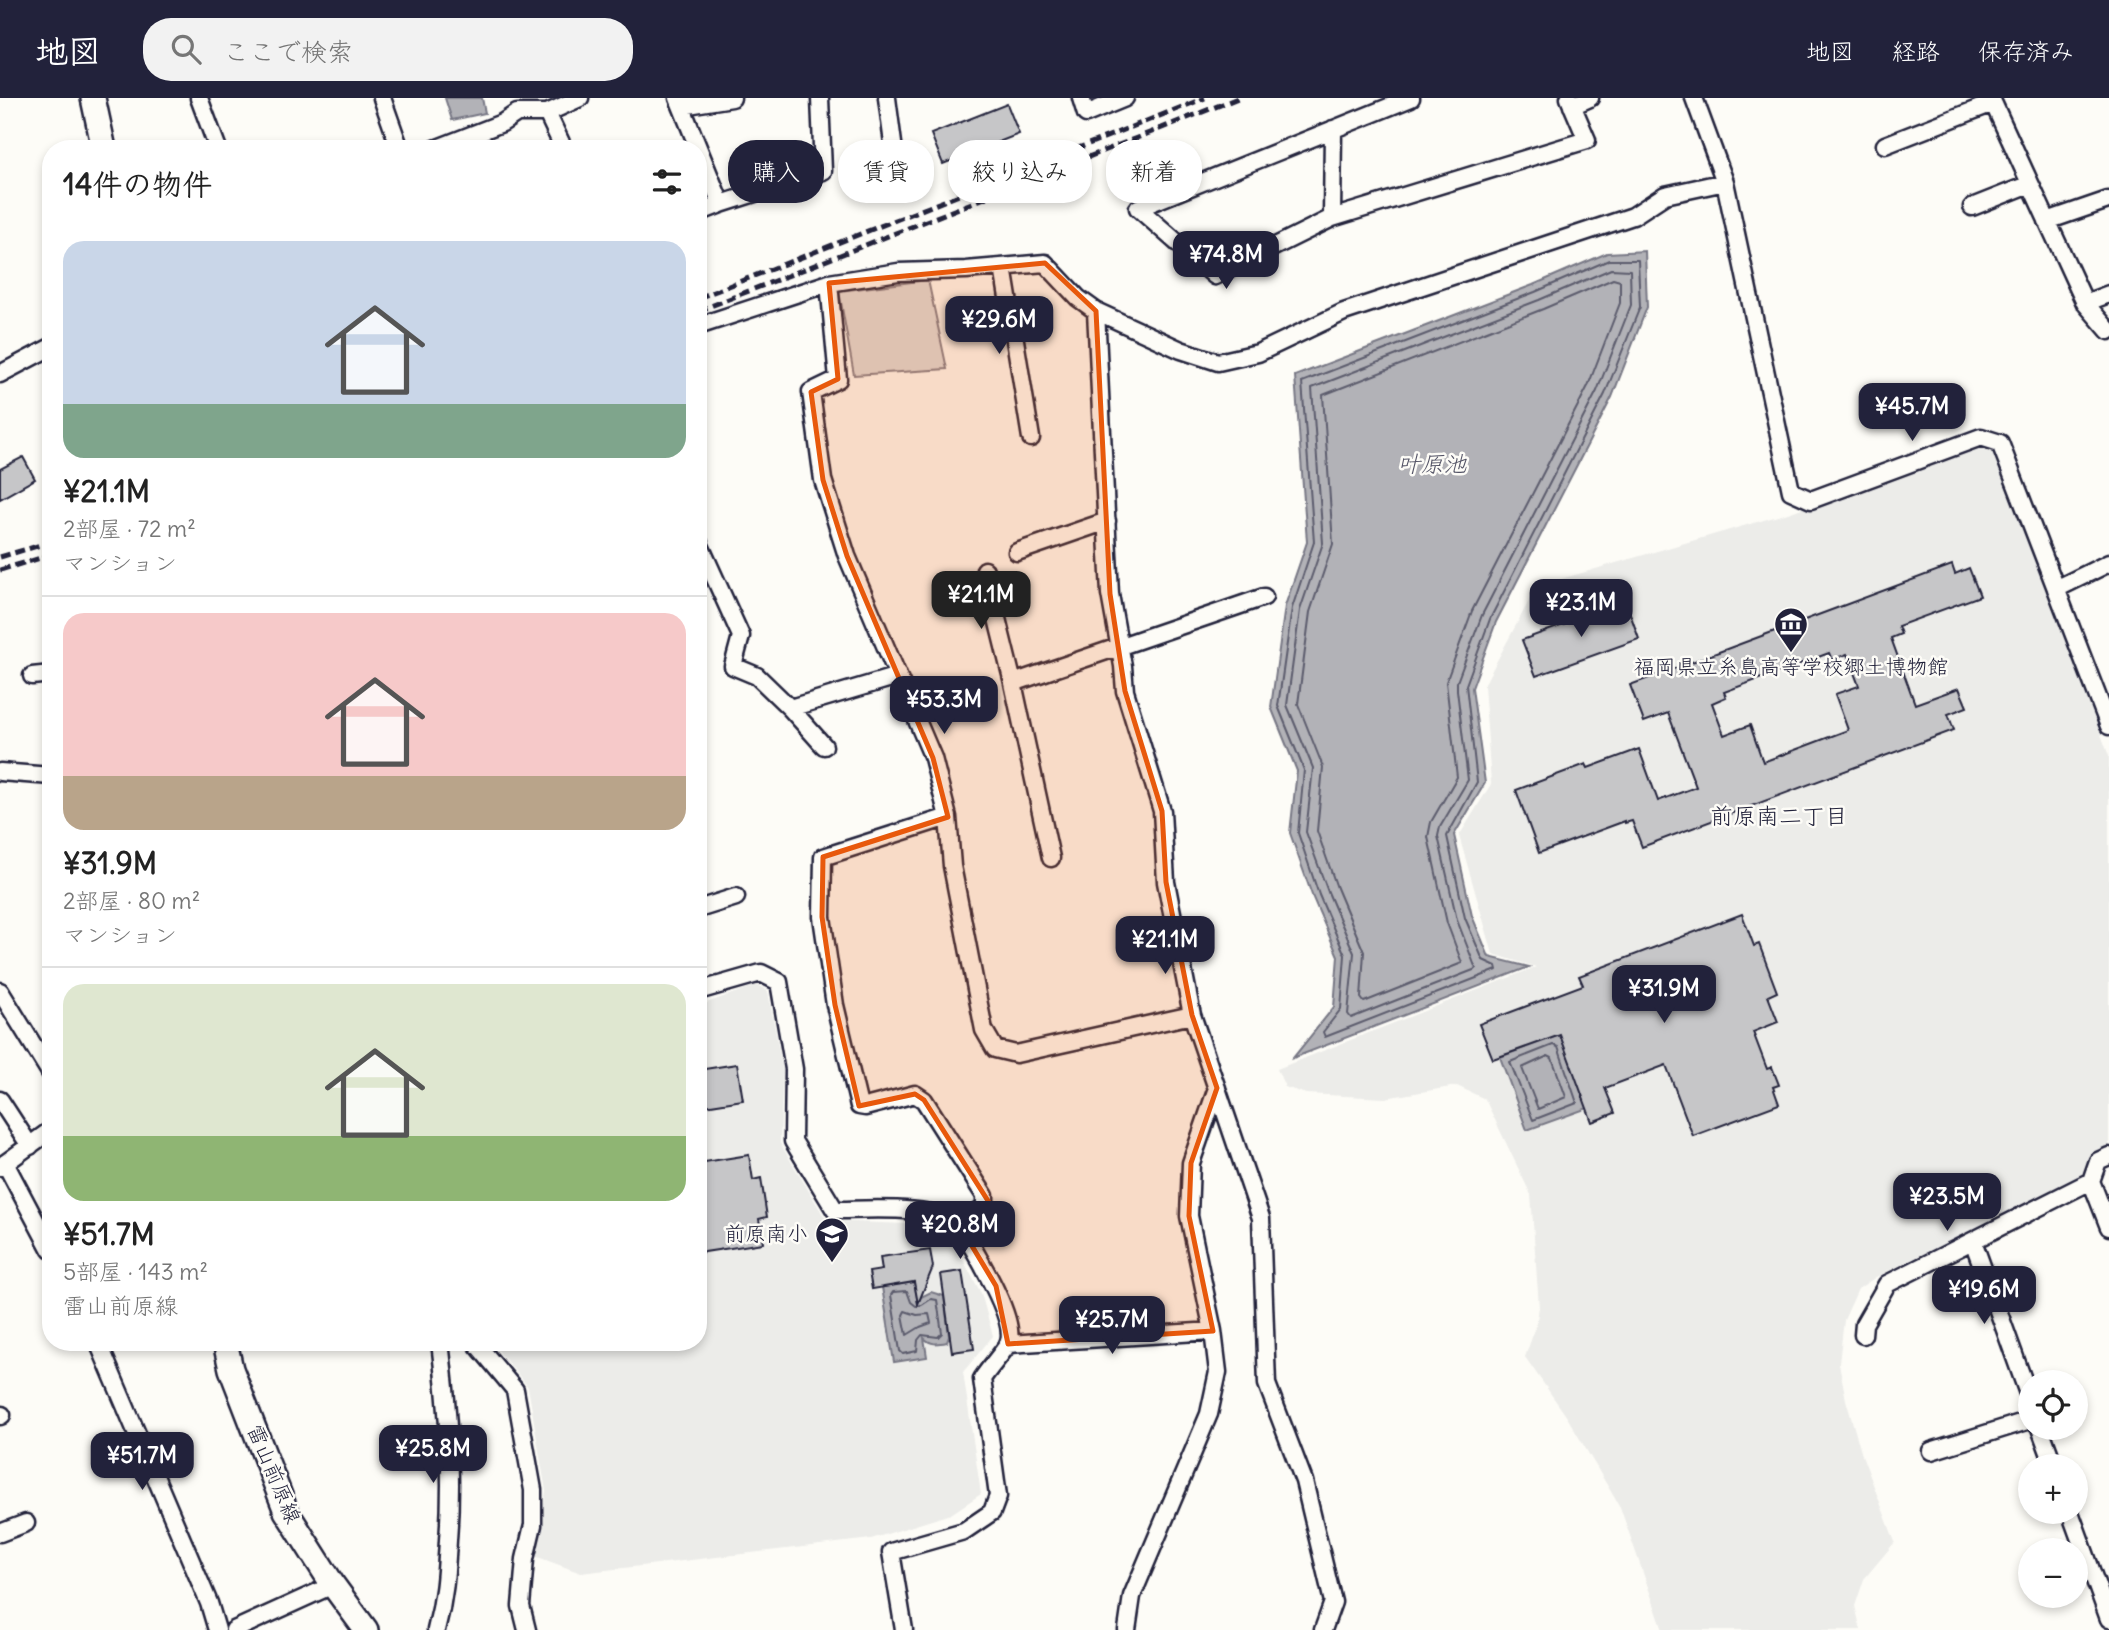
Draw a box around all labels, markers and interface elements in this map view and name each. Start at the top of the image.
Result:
search box [143,18,633,81]
text: 地図 [35,30,101,72]
icon: search [167,30,205,68]
text: ここで検索 [223,35,353,68]
text: 地図 [1806,36,1854,66]
text: 経路 [1892,36,1940,66]
text: 保存済み [1978,36,2074,66]
chip: 購入 [728,140,824,203]
chip: 賃貸 [838,140,934,203]
chip: 絞り込み [948,140,1092,203]
chip: 新着 [1106,140,1202,203]
icon: filters [648,163,686,201]
text: 14件の物件 [63,165,212,203]
pin: ¥74.8M [1169,232,1283,291]
text: ¥74.8M [1189,239,1263,268]
icon: home [312,287,438,413]
pin: ¥29.6M [942,296,1056,356]
text: ¥29.6M [961,304,1037,333]
pin: ¥45.7M [1855,384,1969,443]
text: ¥45.7M [1875,391,1949,420]
water label: 叶原池 [1398,449,1468,478]
text: ¥21.1M [63,472,150,510]
text: 2部屋 · 72 m² [63,514,196,543]
text: マンション [63,548,177,577]
pin: ¥21.1M [924,572,1038,631]
text: ¥21.1M [948,579,1014,608]
pin: ¥23.1M [1524,580,1638,639]
text: ¥23.1M [1546,587,1616,616]
museum icon: 福岡県立糸島高等学校郷土博物館 [1772,605,1810,654]
place label: 福岡県立糸島高等学校郷土博物館 [1634,653,1949,680]
icon: home [312,659,438,785]
pin: ¥53.3M [887,676,1001,736]
text: ¥53.3M [906,684,982,713]
district label: 前原南二丁目 [1710,801,1848,830]
text: ¥31.9M [63,844,157,882]
text: 2部屋 · 80 m² [63,886,200,915]
pin: ¥21.1M [1108,916,1222,976]
text: マンション [63,920,177,949]
text: ¥21.1M [1132,924,1198,953]
pin: ¥31.9M [1607,965,1721,1025]
text: ¥31.9M [1628,973,1700,1002]
icon: home [312,1030,438,1156]
pin: ¥23.5M [1890,1174,2004,1233]
text: ¥23.5M [1909,1181,1985,1210]
pin: ¥20.8M [903,1202,1017,1261]
text: ¥20.8M [921,1209,999,1238]
text: ¥51.7M [63,1215,155,1253]
school or university icon: 前原南小 [813,1215,851,1264]
place label: 前原南小 [724,1220,808,1247]
text: 5部屋 · 143 m² [63,1257,208,1286]
pin: ¥19.6M [1927,1266,2041,1326]
text: ¥19.6M [1948,1274,2020,1303]
text: 雷山前原線 [63,1291,178,1320]
pin: ¥25.7M [1055,1296,1169,1356]
text: ¥25.7M [1075,1304,1149,1333]
map controls [2018,1370,2088,1608]
button: locate [2018,1370,2088,1440]
street label: 雷山前原線 [242,1420,307,1527]
pin: ¥25.8M [376,1426,490,1485]
pin: ¥51.7M [85,1432,199,1492]
text: ¥25.8M [395,1433,471,1462]
text: ¥51.7M [107,1440,177,1469]
button: + [2018,1454,2088,1524]
button: − [2018,1538,2088,1608]

